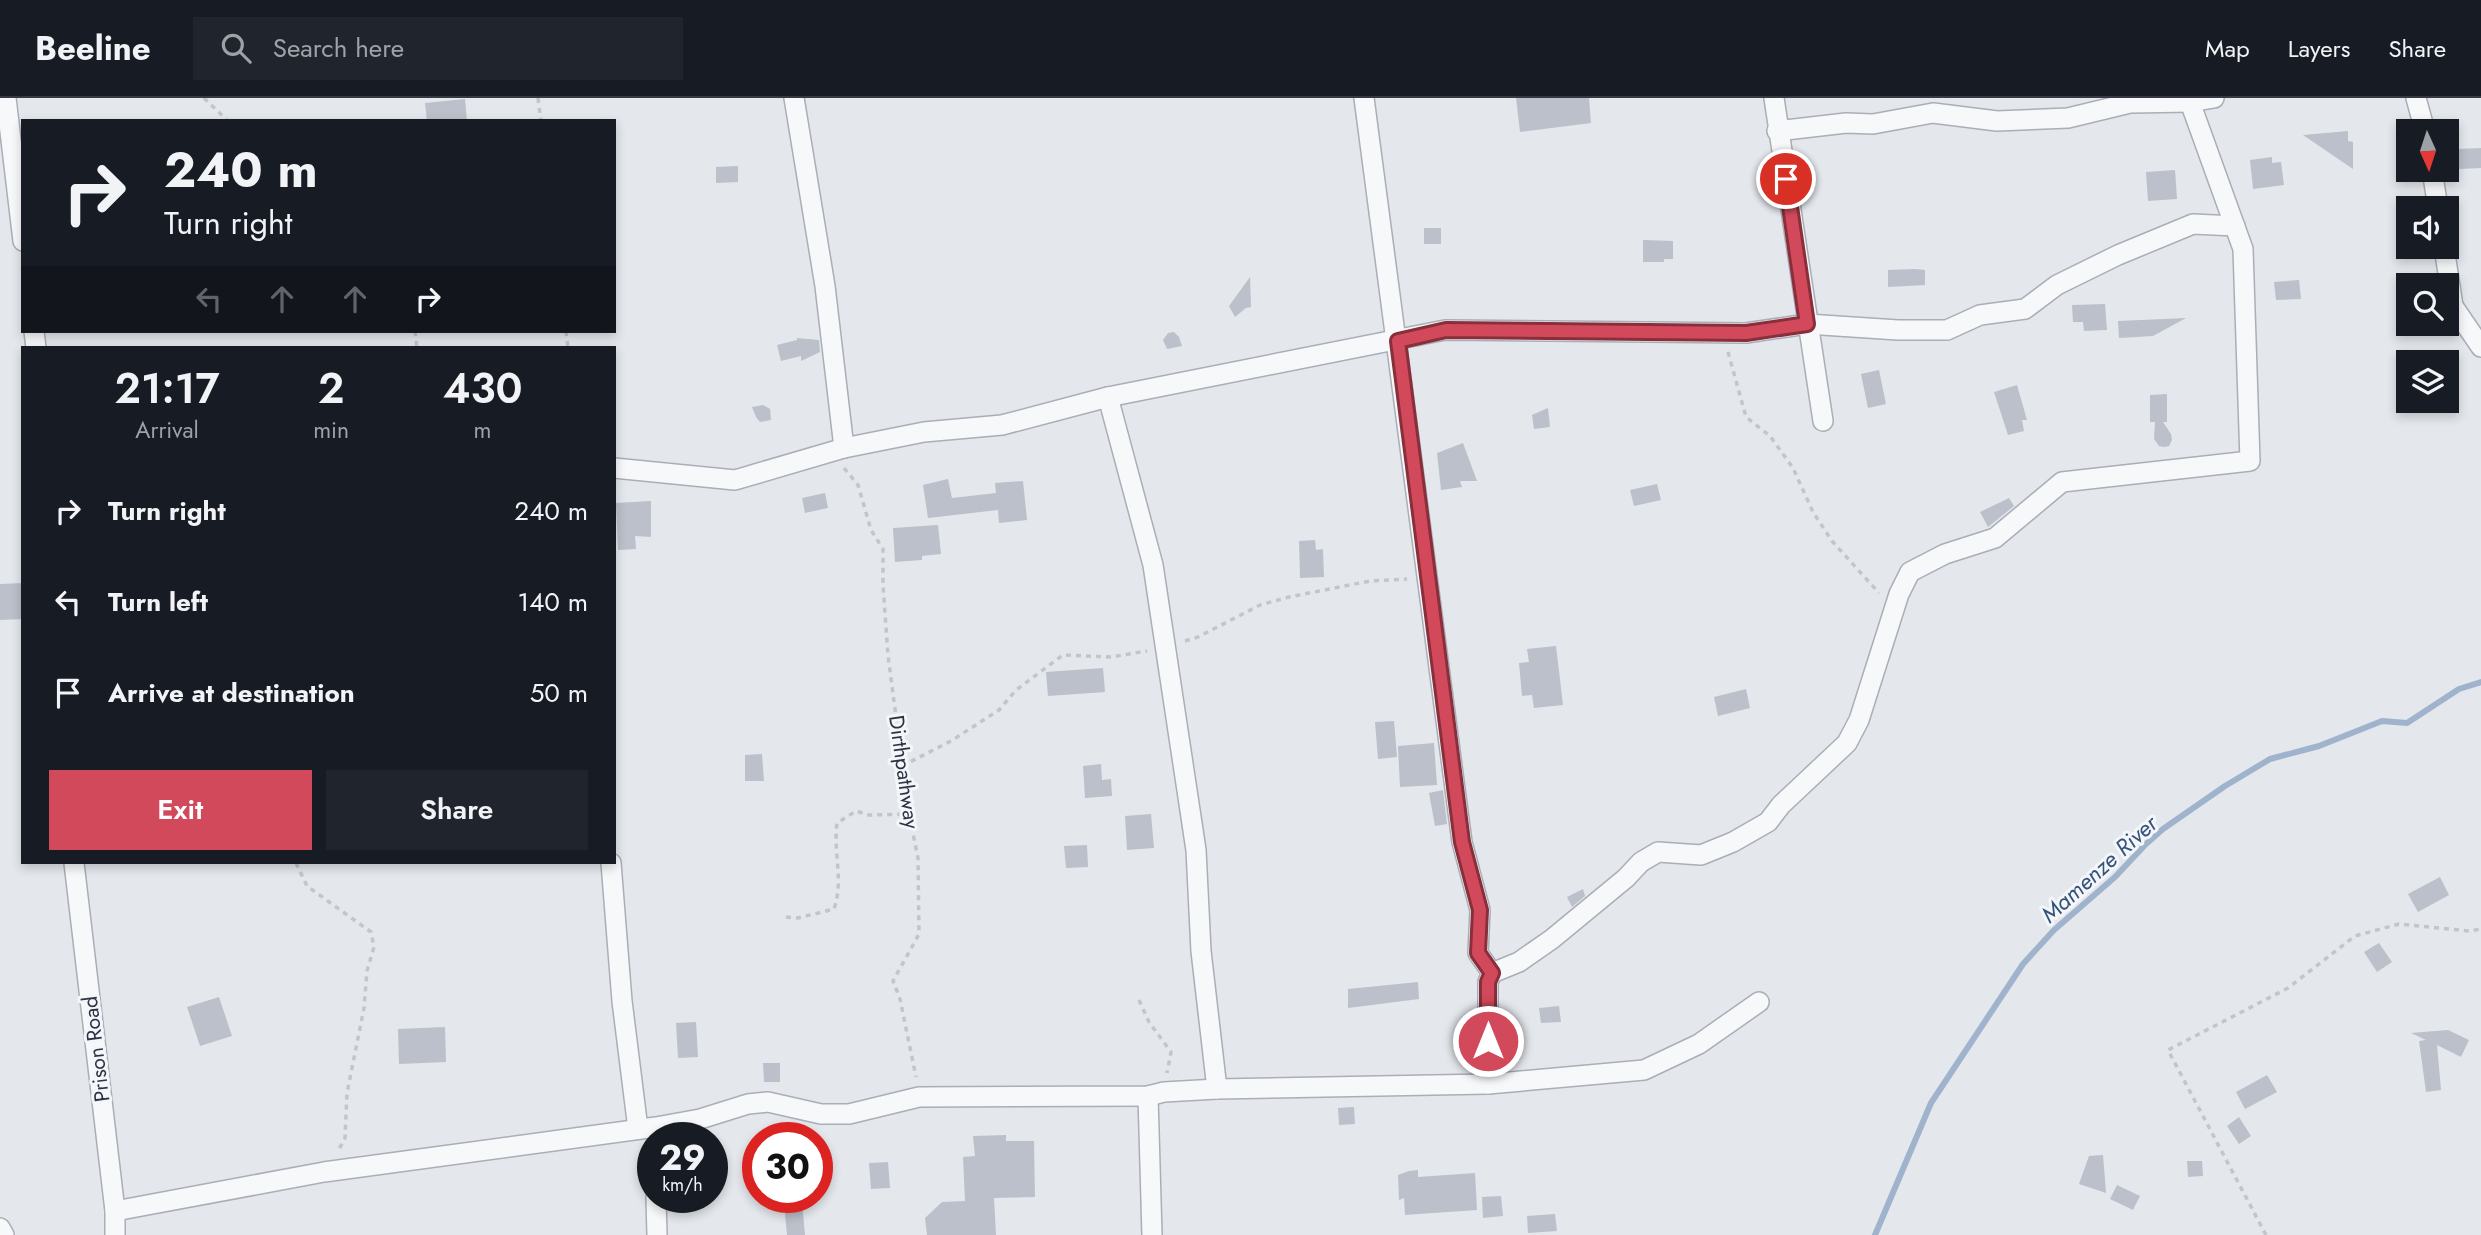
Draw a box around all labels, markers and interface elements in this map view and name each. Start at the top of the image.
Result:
search box [193,17,683,80]
text: Beeline [35,25,151,72]
icon: search [217,29,255,67]
text: Search here [273,29,404,67]
text: Map [2205,31,2250,66]
text: Layers [2288,31,2350,66]
text: Share [2388,31,2446,66]
north arrow [2396,119,2459,182]
map controls [2396,119,2459,413]
text: 240 m [164,135,318,205]
icon: right [49,147,140,238]
pin [1756,149,1816,209]
icon: arrive [1767,160,1805,198]
button: sound [2396,196,2459,259]
text: Turn right [164,200,293,246]
button: search [2396,273,2459,336]
icon: left [190,280,228,318]
icon: ahead [263,280,301,318]
icon: ahead [336,280,374,318]
icon: right [409,280,447,318]
button: layers [2396,350,2459,413]
text: 21:17 [114,358,220,419]
text: 2 [318,358,344,419]
text: 430 [443,358,523,419]
text: Arrival [135,413,199,447]
text: min [313,413,349,447]
text: m [474,413,492,447]
icon: right [49,492,87,530]
text: Turn right [108,492,226,530]
text: 240 m [514,492,588,530]
icon: left [49,583,87,621]
text: Turn left [108,583,208,621]
text: 140 m [517,583,588,621]
icon: arrive [49,674,87,712]
text: Arrive at destination [108,674,355,712]
text: 50 m [530,674,588,712]
street label: Dirthpathway [881,713,927,832]
button: Exit [49,770,312,850]
button: Share [326,770,588,850]
water label: Mamenze River [2033,806,2166,931]
street label: Prison Road [75,994,117,1104]
position arrow [1451,1004,1525,1078]
speed limit sign: 30 [742,1122,833,1213]
text: 29 [659,1133,706,1183]
text: km/h [662,1172,703,1198]

